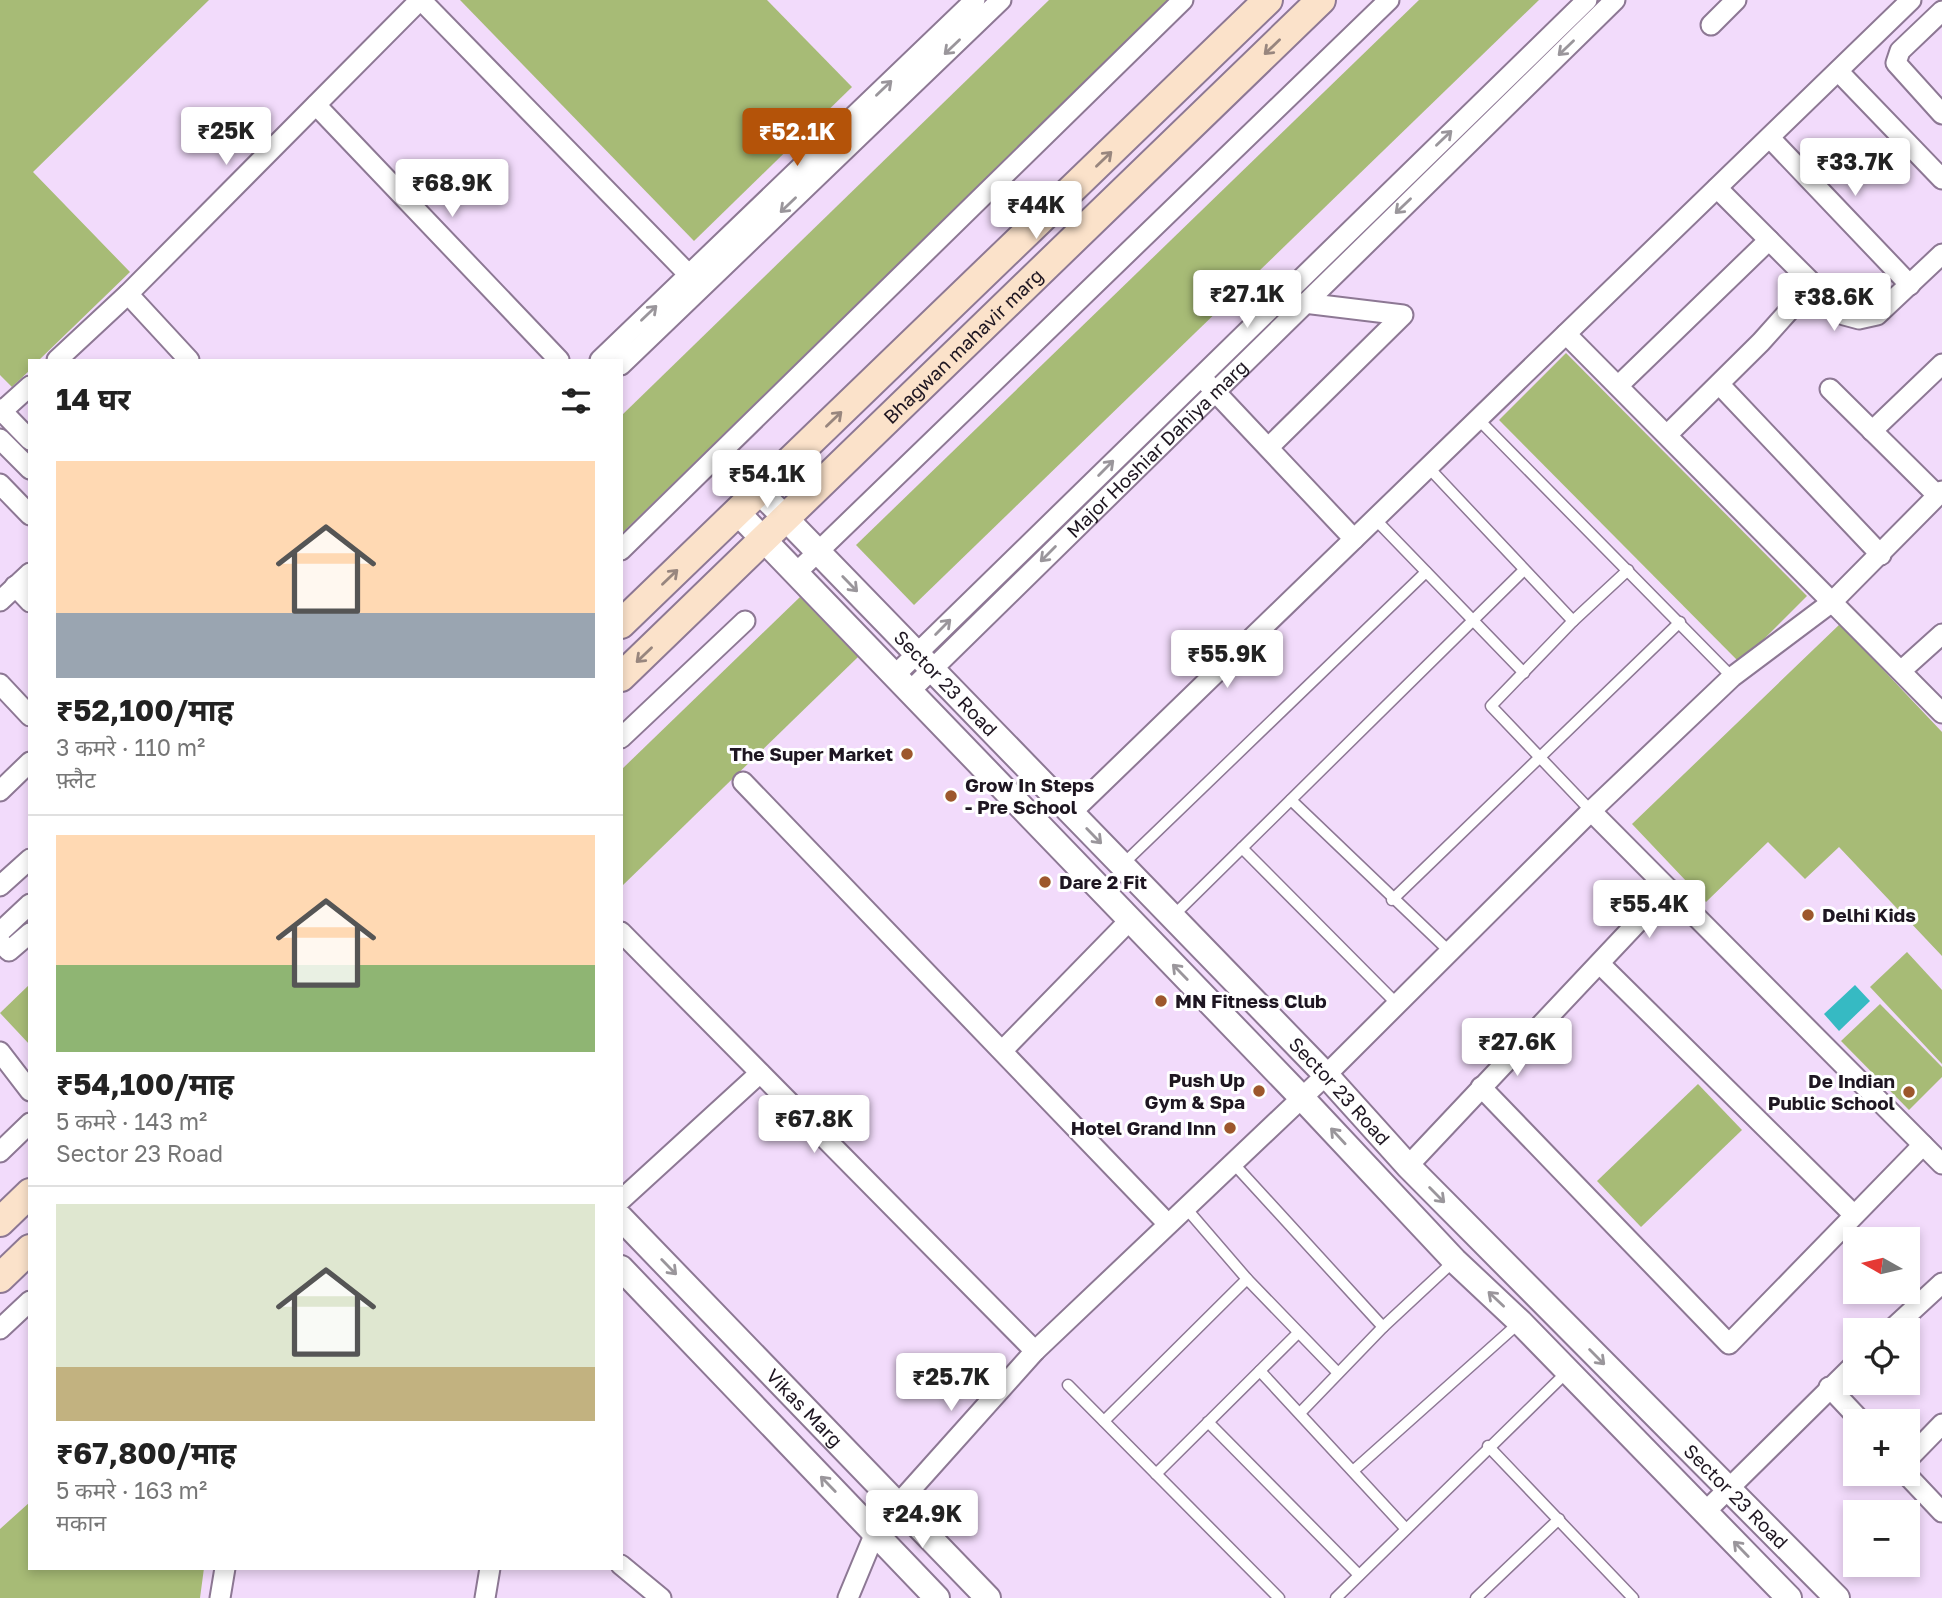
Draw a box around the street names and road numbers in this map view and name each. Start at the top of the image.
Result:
street label: Bhagwan mahavir marg [878,263,1047,428]
street label: Major Hoshiar Dahiya marg [1061,355,1252,542]
street label: Sector 23 Road [890,625,1002,741]
street label: Sector 23 Road [1285,1032,1395,1149]
street label: Vikas Marg [762,1364,848,1451]
street label: Sector 23 Road [1680,1439,1793,1553]

